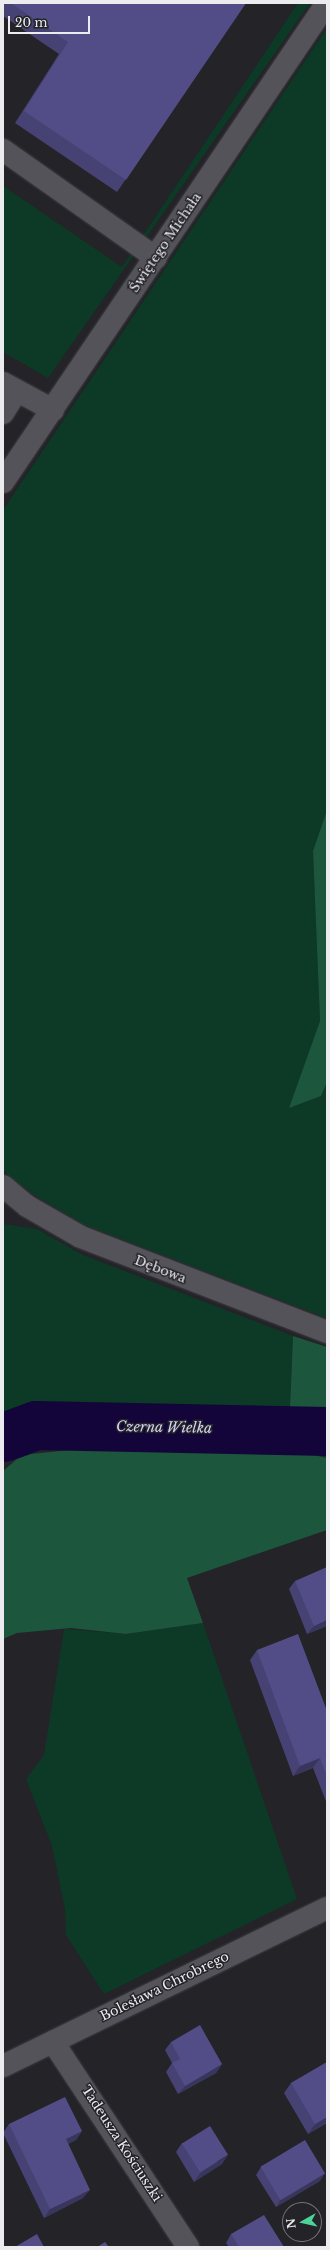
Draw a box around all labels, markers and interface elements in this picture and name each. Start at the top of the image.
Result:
scale bar [10,8,92,34]
text: 20 m [15,15,47,30]
street label: Świętego Michała [127,190,205,296]
street label: Dębowa [132,1253,188,1287]
water label: Czerna Wielka [116,1418,212,1436]
street label: Bolesława Chrobrego [98,1949,232,2025]
street label: Tadeusza Kościuszki [78,2083,164,2205]
north arrow [282,2202,322,2242]
text: N [283,2217,299,2230]

